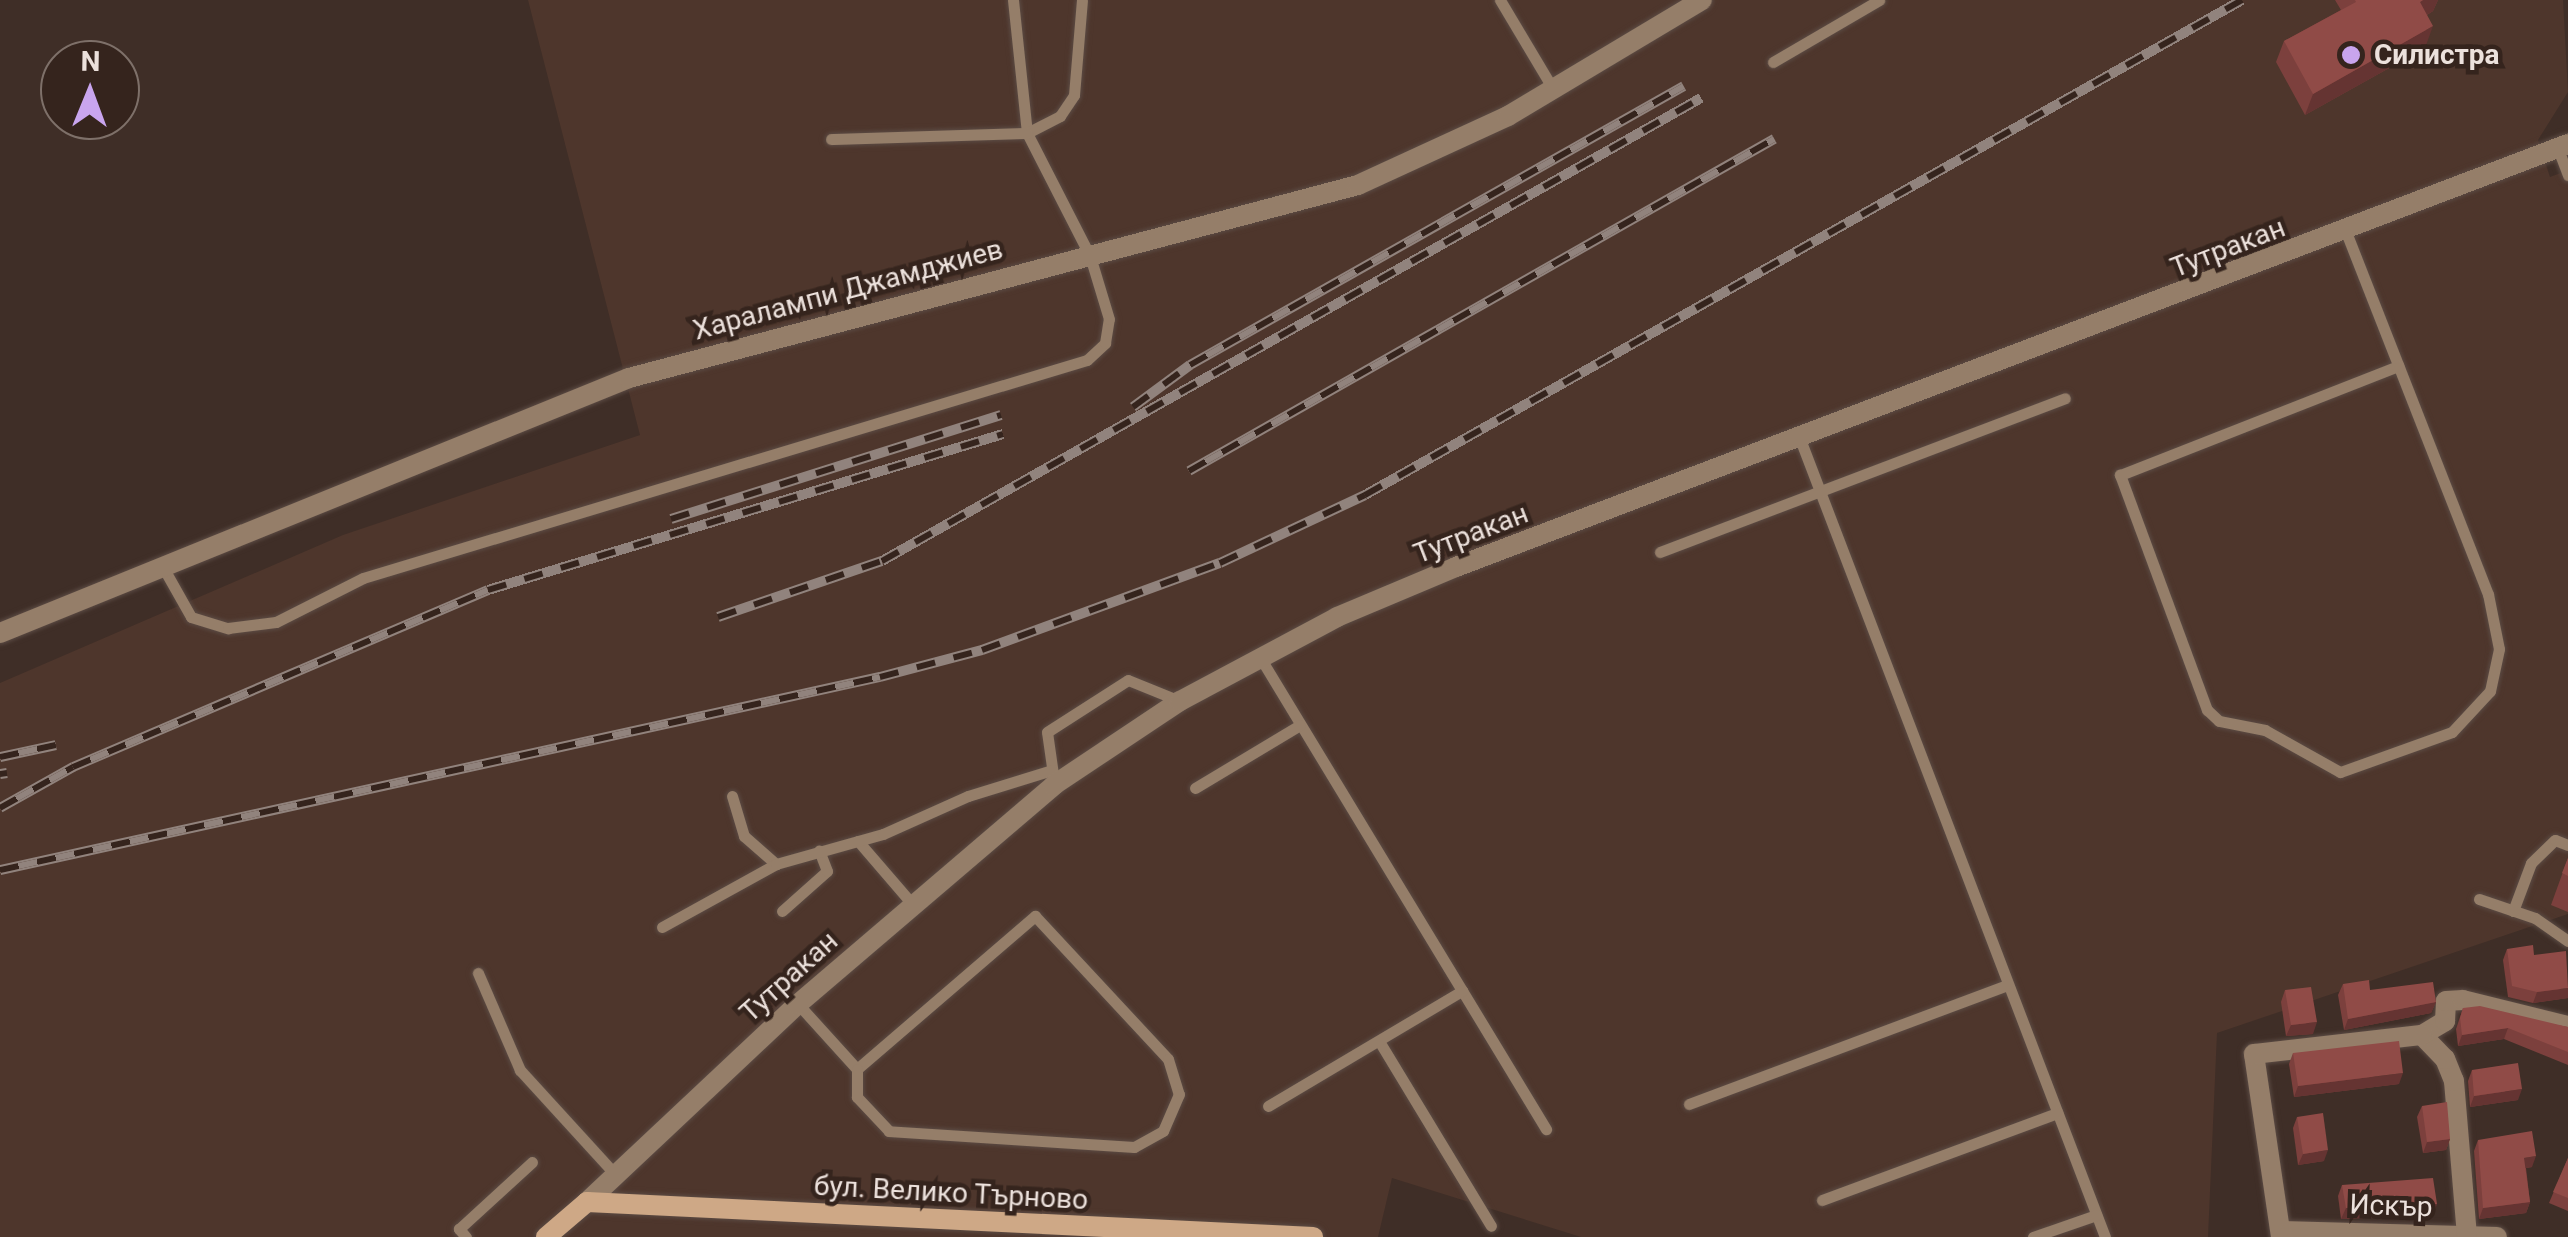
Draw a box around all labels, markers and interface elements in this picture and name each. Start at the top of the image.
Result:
place label: Силистра [2374,38,2500,72]
north arrow [40,40,140,140]
marker: Силистра [2338,42,2364,68]
text: N [80,45,101,78]
street label: Тутракан [2166,211,2290,285]
street label: Харалампи Джамджиев [690,232,1006,348]
street label: Тутракан [1409,497,1533,571]
street label: Тутракан [733,924,845,1030]
street label: бул. Велико Търново [813,1169,1089,1217]
street label: Искър [2349,1188,2433,1224]

